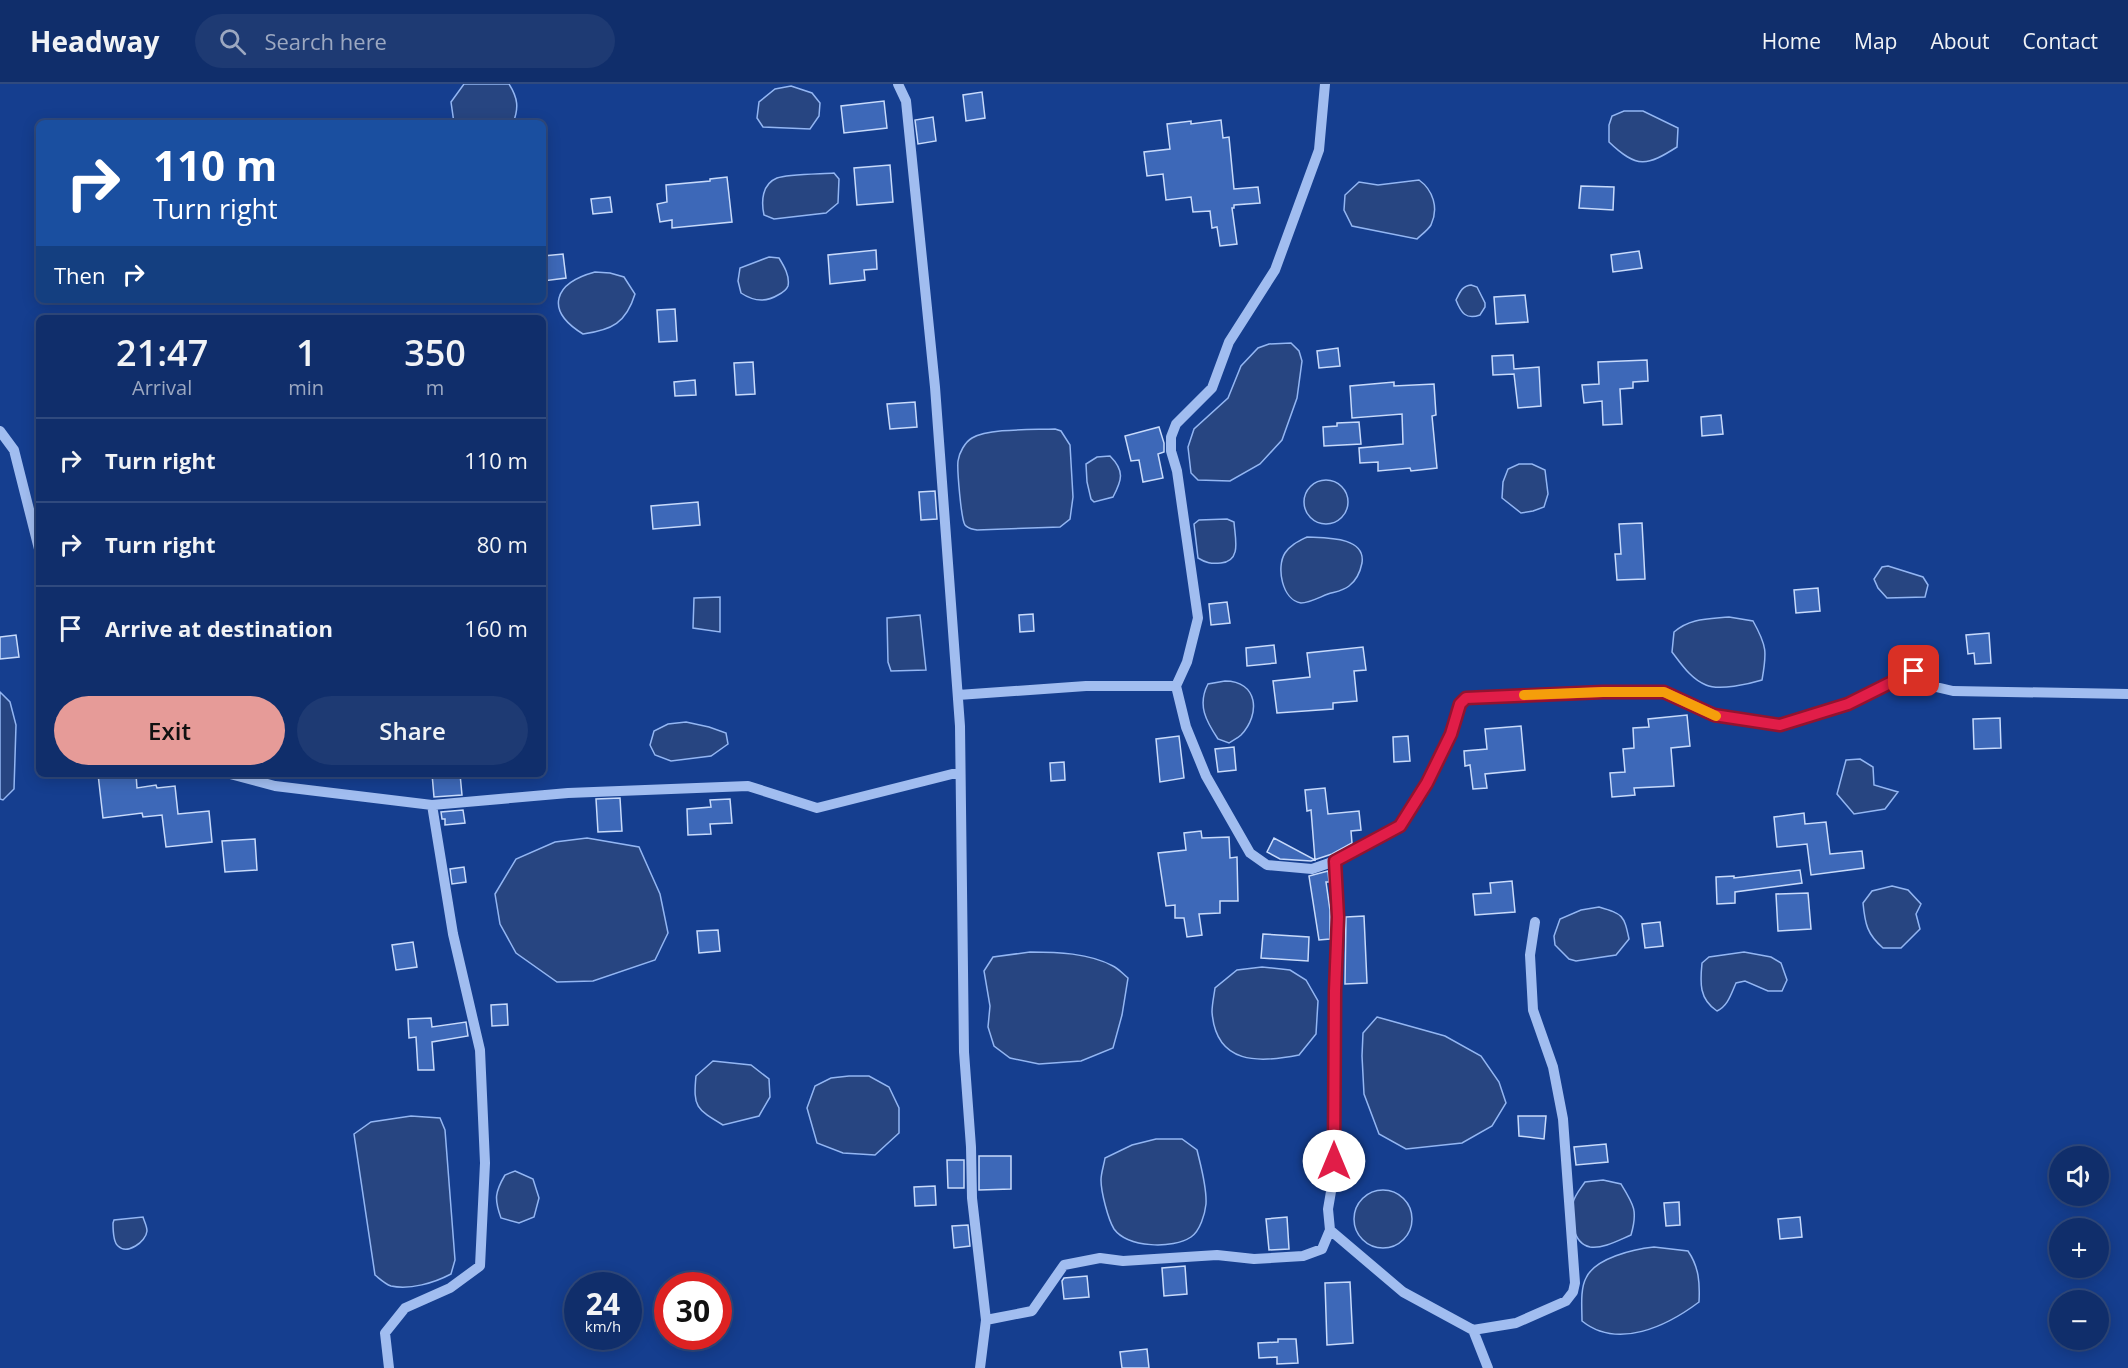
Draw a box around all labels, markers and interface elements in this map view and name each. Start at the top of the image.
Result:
search box [195,14,615,68]
text: Headway [30,22,159,60]
icon: search [216,25,249,58]
text: Search here [264,26,387,56]
text: Home [1762,27,1821,55]
text: Map [1854,27,1897,55]
text: About [1930,27,1990,55]
text: Contact [2023,27,2098,55]
text: 110 m [153,136,277,193]
icon: right [54,144,132,222]
text: Turn right [153,190,278,227]
icon: right [117,258,150,291]
text: Then [54,260,105,290]
text: 21:47 [116,328,208,377]
text: 1 [296,328,317,377]
text: 350 [404,328,466,377]
text: Arrival [132,374,192,401]
text: min [288,374,324,401]
text: m [426,374,444,401]
icon: right [54,444,87,477]
text: Turn right [105,445,216,475]
text: 110 m [464,445,528,475]
icon: right [54,528,87,561]
text: Turn right [105,529,216,559]
text: 80 m [477,529,528,559]
icon: arrive [54,612,87,645]
text: Arrive at destination [105,613,333,643]
text: 160 m [464,613,528,643]
pin [1888,645,1939,696]
icon: arrive [1897,654,1930,687]
button: Exit [54,696,285,765]
button: Share [297,696,528,765]
position arrow [1302,1129,1366,1193]
map controls [2049,1146,2109,1350]
button: sound [2049,1146,2109,1206]
button: + [2049,1218,2109,1278]
speed limit sign: 30 [654,1272,732,1350]
text: 24 [586,1283,620,1324]
button: − [2049,1290,2109,1350]
text: km/h [585,1316,621,1336]

